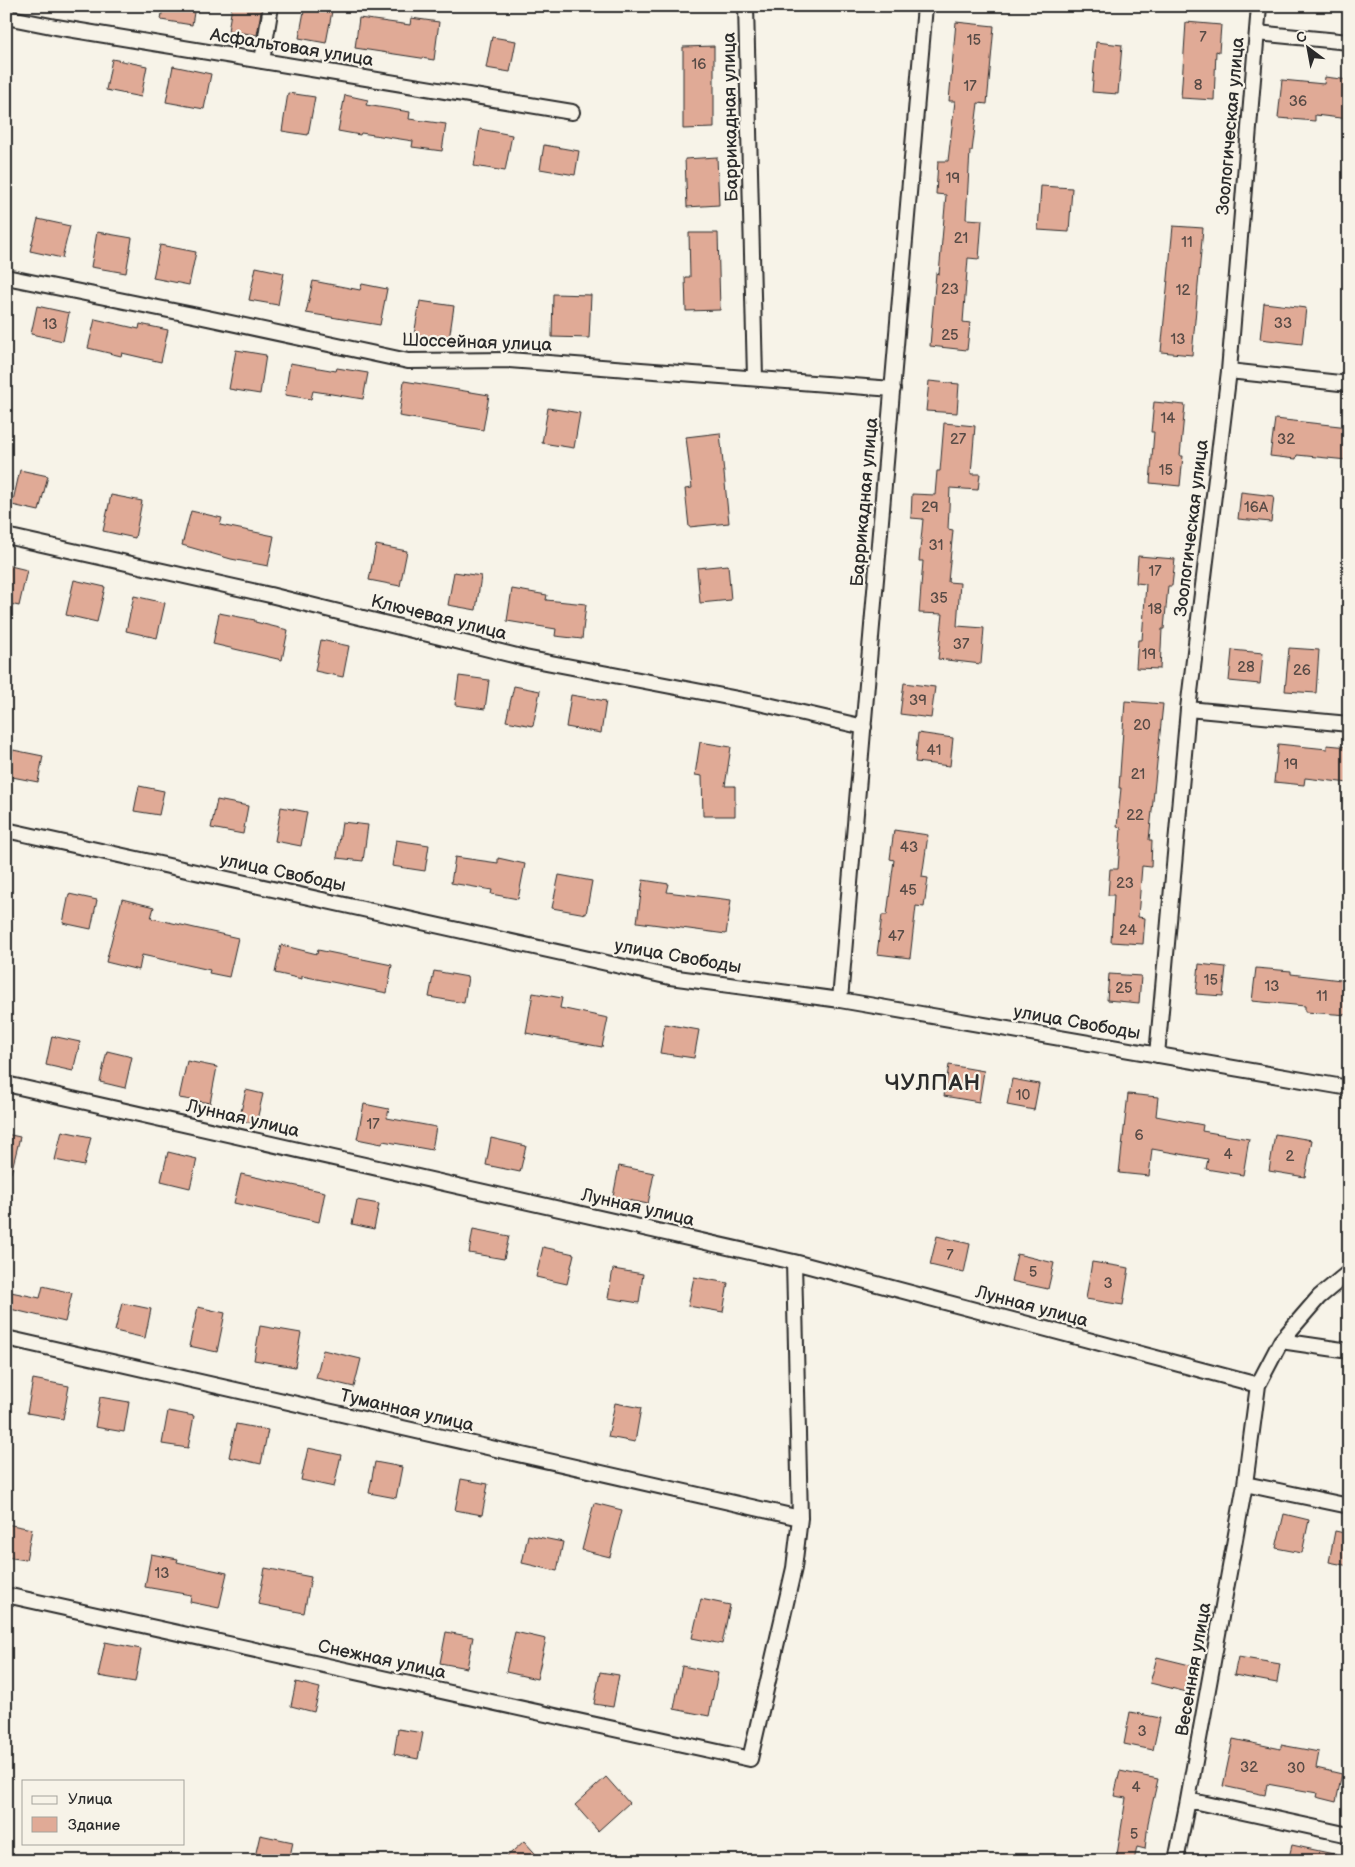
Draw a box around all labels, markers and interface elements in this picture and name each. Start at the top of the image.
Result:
north arrow [1282,22,1332,72]
street label: Асфальтовая улица [208,24,375,71]
text: С [1293,27,1310,47]
house number: 7 [1199,28,1207,47]
house number: 15 [967,31,981,50]
street label: Баррикадная улица [719,32,742,202]
street label: Зоологическая улица [1212,36,1249,216]
house number: 16 [692,55,706,74]
house number: 8 [1194,76,1203,95]
house number: 17 [963,77,977,96]
house number: 36 [1289,92,1307,111]
house number: 19 [946,169,960,188]
house number: 21 [954,229,968,248]
house number: 11 [1181,233,1193,252]
house number: 23 [941,280,959,299]
house number: 12 [1176,281,1190,300]
house number: 33 [1274,314,1292,333]
house number: 13 [42,315,58,334]
house number: 25 [941,326,959,345]
street label: Шоссейная улица [402,329,553,356]
house number: 13 [1170,330,1186,349]
house number: 14 [1161,409,1175,428]
street label: Баррикадная улица [847,416,882,588]
house number: 27 [950,430,967,449]
house number: 32 [1277,430,1295,449]
street label: Зоологическая улица [1170,438,1213,618]
house number: 15 [1159,461,1173,480]
house number: 29 [921,498,939,517]
house number: 16А [1244,498,1269,517]
house number: 31 [928,536,944,555]
house number: 17 [1148,562,1162,581]
house number: 35 [930,589,948,608]
street label: Ключевая улица [369,590,509,645]
house number: 18 [1148,600,1163,619]
house number: 37 [953,635,970,654]
house number: 19 [1142,645,1156,664]
house number: 28 [1237,658,1255,677]
house number: 26 [1293,661,1311,680]
house number: 39 [909,691,927,710]
house number: 20 [1133,716,1151,735]
house number: 41 [927,741,941,760]
house number: 19 [1284,755,1298,774]
house number: 21 [1131,765,1145,784]
house number: 22 [1126,806,1144,825]
house number: 43 [900,838,918,857]
street label: улица Свободы [218,849,348,896]
house number: 23 [1116,874,1134,893]
house number: 45 [899,881,917,900]
house number: 24 [1119,921,1137,940]
house number: 47 [888,927,905,946]
street label: улица Свободы [613,935,743,978]
house number: 15 [1204,971,1218,990]
house number: 13 [1264,977,1280,996]
house number: 25 [1115,979,1133,998]
house number: 11 [1316,987,1328,1006]
street label: улица Свободы [1012,1001,1142,1044]
district label: ЧУЛПАН [885,1070,981,1097]
house number: 10 [1016,1086,1030,1105]
street label: Лунная улица [183,1095,302,1142]
house number: 17 [366,1115,380,1134]
house number: 6 [1134,1126,1144,1145]
house number: 4 [1223,1145,1233,1164]
house number: 2 [1286,1147,1295,1166]
street label: Лунная улица [578,1184,697,1231]
house number: 7 [946,1246,954,1265]
house number: 5 [1029,1263,1037,1282]
house number: 3 [1103,1274,1113,1293]
street label: Лунная улица [972,1281,1091,1332]
street label: Туманная улица [338,1385,476,1436]
house number: 13 [154,1564,170,1583]
street label: Весенняя улица [1171,1600,1216,1738]
street label: Снежная улица [316,1636,448,1683]
house number: 3 [1137,1722,1147,1741]
house number: 32 [1240,1758,1258,1777]
house number: 30 [1287,1759,1305,1778]
house number: 4 [1131,1778,1141,1797]
legend [22,1780,185,1844]
text: Улица [68,1790,113,1809]
text: Здание [68,1816,120,1835]
house number: 5 [1130,1825,1138,1844]

